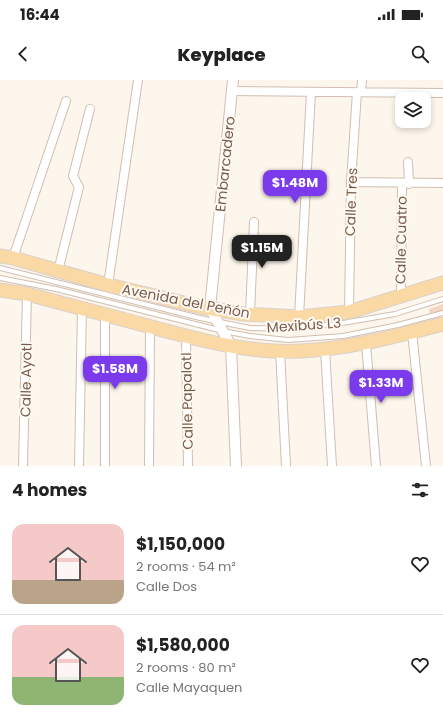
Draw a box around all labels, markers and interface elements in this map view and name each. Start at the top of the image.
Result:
text: 16:44 [20,4,60,25]
text: Keyplace [178,42,265,67]
icon: back [12,43,34,65]
icon: search [409,43,431,65]
map controls [395,92,431,128]
button: layers [395,92,431,128]
street label: Embarcadero [210,115,240,213]
street label: Calle Tres [340,167,362,237]
pin: $1.48M [262,170,328,204]
text: $1.48M [272,173,318,192]
street label: Calle Cuatro [390,196,412,284]
pin: $1.15M [229,235,295,269]
text: $1.15M [241,238,283,257]
street label: Avenida del Peñón [120,279,252,323]
street label: Mexibús L3 [266,312,342,338]
street label: Calle Ayotl [15,343,37,417]
street label: Calle Papalotl [176,352,198,450]
pin: $1.58M [82,356,148,390]
text: $1.58M [92,359,138,378]
pin: $1.33M [348,370,414,404]
text: $1.33M [359,373,403,392]
text: 4 homes [12,478,87,502]
icon: filters [409,479,431,501]
text: $1,150,000 [136,532,225,556]
icon: home [44,540,92,588]
icon: heart [409,553,431,575]
text: 2 rooms · 54 m² [136,557,236,576]
text: Calle Dos [136,577,197,596]
text: $1,580,000 [136,633,230,657]
icon: home [44,641,92,689]
icon: heart [409,654,431,676]
text: 2 rooms · 80 m² [136,658,236,677]
text: Calle Mayaquen [136,678,242,697]

